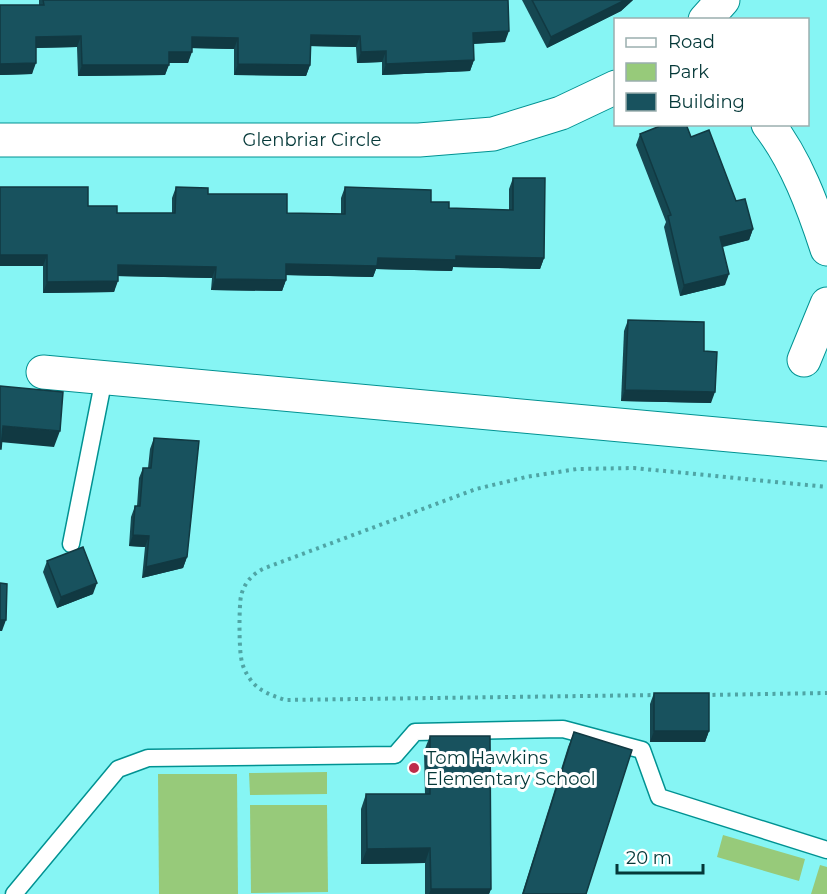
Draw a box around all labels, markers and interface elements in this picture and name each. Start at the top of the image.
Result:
legend [614,18,809,126]
text: Road [668,31,715,53]
text: Park [668,61,709,83]
text: Building [668,91,745,113]
street label: Glenbriar Circle [243,129,382,151]
place label: Tom Hawkins Elementary School [426,747,596,790]
marker: Tom Hawkins Elementary School [407,761,421,775]
scale bar [617,837,702,875]
text: 20 m [626,847,672,869]

